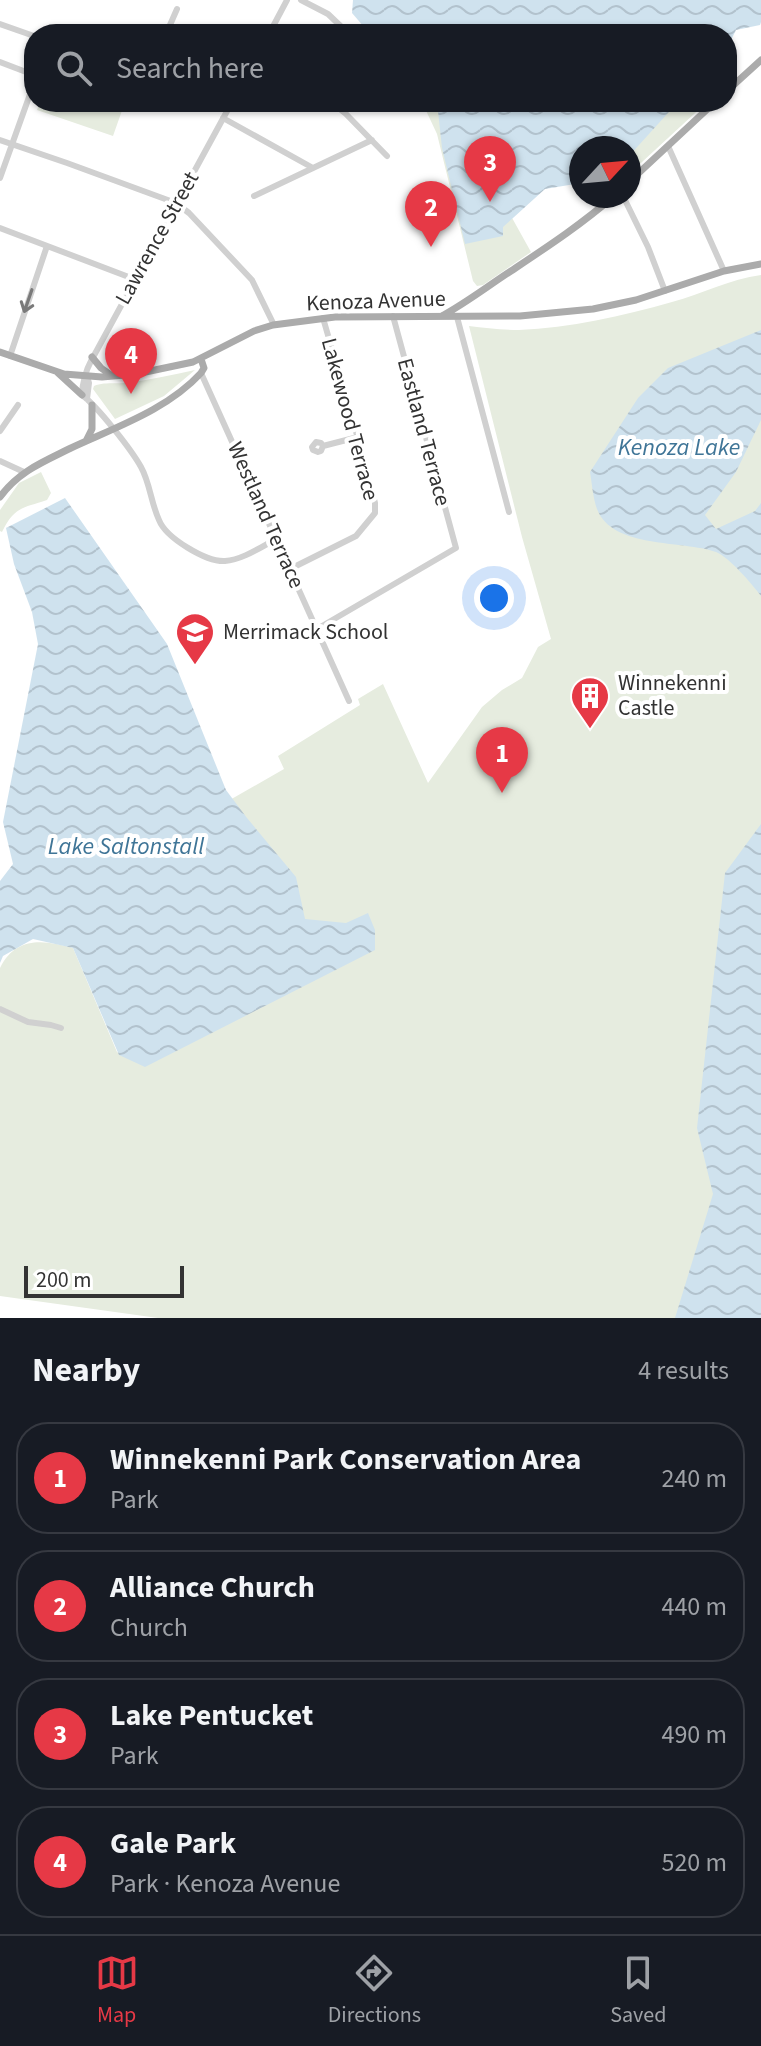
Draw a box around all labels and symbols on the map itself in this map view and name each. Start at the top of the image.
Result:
pin: 3 [464,136,516,202]
north arrow [569,136,641,208]
street label: Lawrence Street [107,165,207,310]
pin: 2 [405,181,457,247]
street label: Kenoza Avenue [306,283,446,319]
one-way arrow [20,288,35,313]
pin: 4 [105,328,157,394]
street label: Lakewood Terrace [313,334,387,504]
street label: Eastland Terrace [389,355,459,510]
water label: Kenoza Lake [618,430,740,465]
street label: Westland Terrace [219,437,313,593]
your location [474,578,514,618]
school or university icon: Merrimack School [174,611,216,666]
place label: Merrimack School [223,616,388,648]
place label: Winnekenni Castle [618,667,727,724]
building icon: Winnekenni Castle [569,675,611,730]
pin: 1 [476,727,528,793]
water label: Lake Saltonstall [48,829,204,864]
scale bar [24,1262,184,1298]

